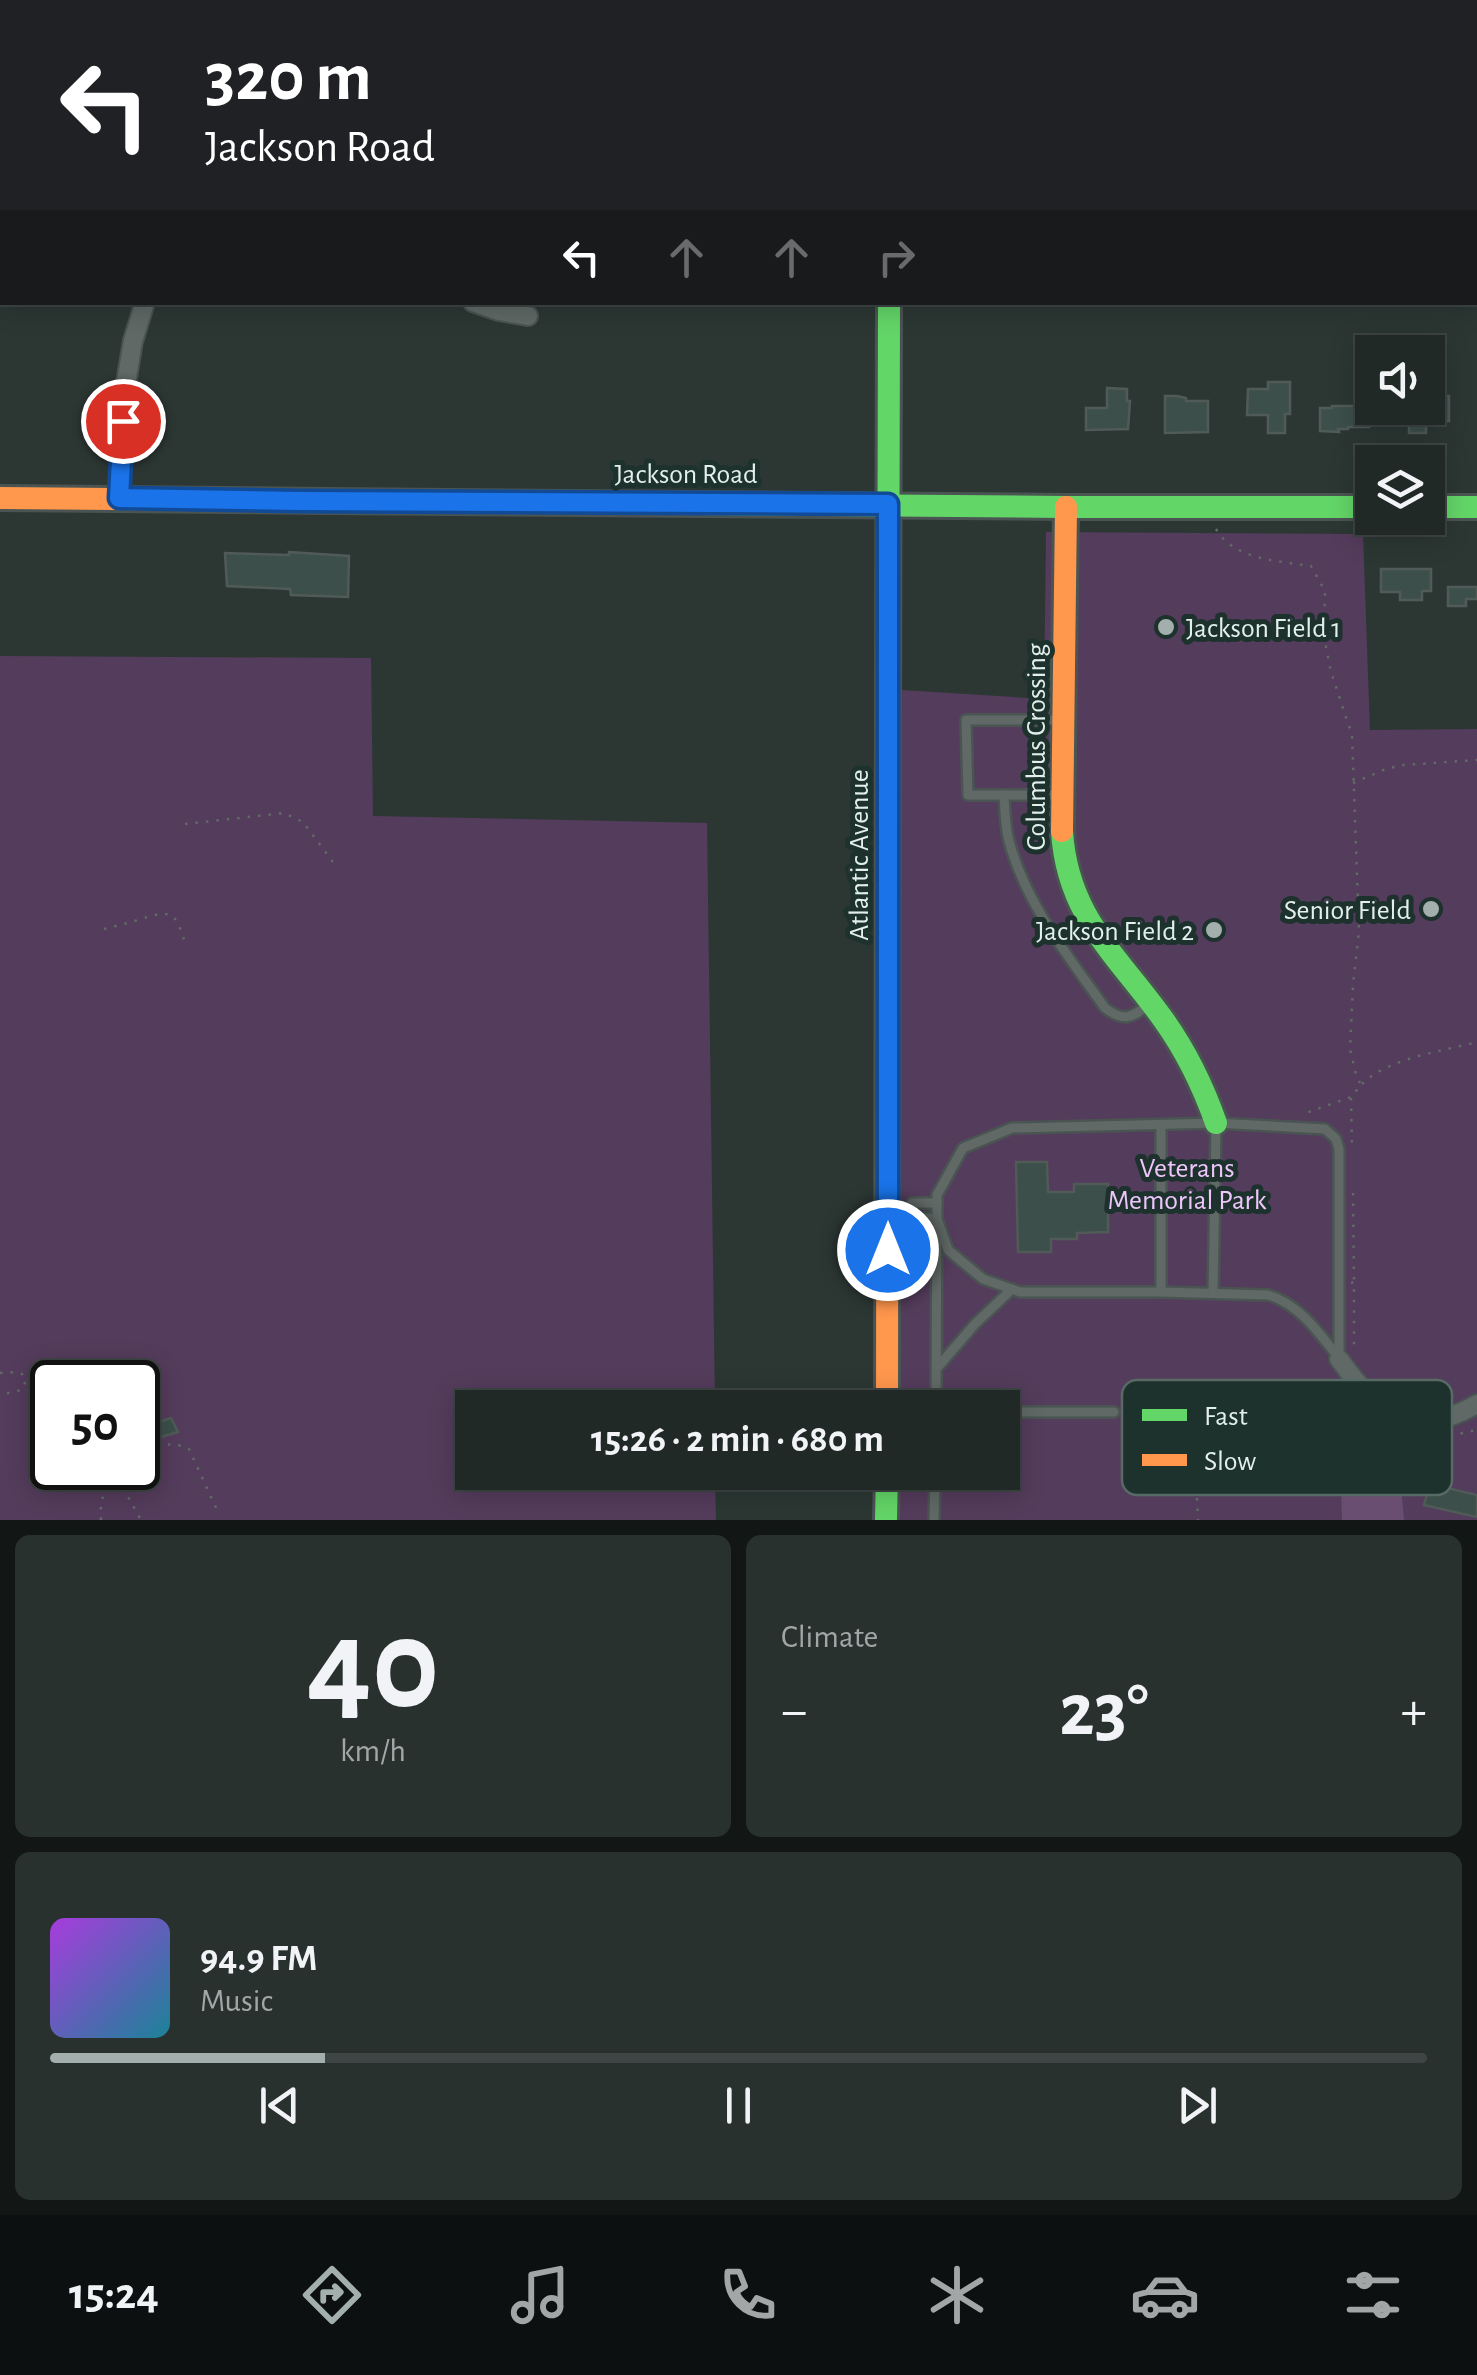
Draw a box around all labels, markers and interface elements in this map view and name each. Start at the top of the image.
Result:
icon: left [40,40,170,170]
text: 320 m [205,43,372,113]
text: Jackson Road [205,125,435,170]
icon: left [554,230,609,285]
icon: ahead [659,230,714,285]
icon: ahead [764,230,819,285]
icon: right [869,230,924,285]
map controls [1355,335,1445,535]
button: sound [1355,335,1445,425]
pin [81,379,166,464]
icon: arrive [96,394,151,449]
button: layers [1355,445,1445,535]
street label: Jackson Road [614,461,758,489]
place label: Jackson Field 1 [1186,615,1341,643]
marker: Jackson Field 1 [1155,616,1177,638]
street label: Columbus Crossing [1023,643,1051,851]
street label: Atlantic Avenue [846,769,874,941]
place label: Senior Field [1284,897,1411,925]
marker: Senior Field [1420,898,1442,920]
place label: Jackson Field 2 [1036,918,1194,946]
marker: Jackson Field 2 [1203,919,1225,941]
park label: Veterans Memorial Park [1108,1155,1267,1215]
position arrow [836,1198,940,1302]
speed limit sign: 50 [30,1360,160,1490]
legend [1122,1380,1452,1495]
text: Fast [1204,1403,1248,1431]
text: 15:26 · 2 min · 680 m [591,1421,884,1459]
text: Slow [1204,1448,1256,1476]
text: 40 [306,1602,440,1732]
text: Climate [781,1621,878,1653]
text: 23° [1059,1674,1149,1749]
text: − [781,1684,807,1739]
text: + [1401,1684,1427,1739]
text: km/h [340,1735,406,1767]
text: 94.9 FM [200,1940,318,1978]
text: Music [200,1985,273,2017]
icon: previous [252,2078,307,2133]
icon: pause [711,2078,766,2133]
icon: next [1170,2078,1225,2133]
icon: directions [297,2260,367,2330]
icon: music [505,2260,575,2330]
icon: phone [713,2260,783,2330]
icon: climate [922,2260,992,2330]
icon: car [1130,2260,1200,2330]
icon: filters [1338,2260,1408,2330]
text: 15:24 [69,2272,159,2317]

